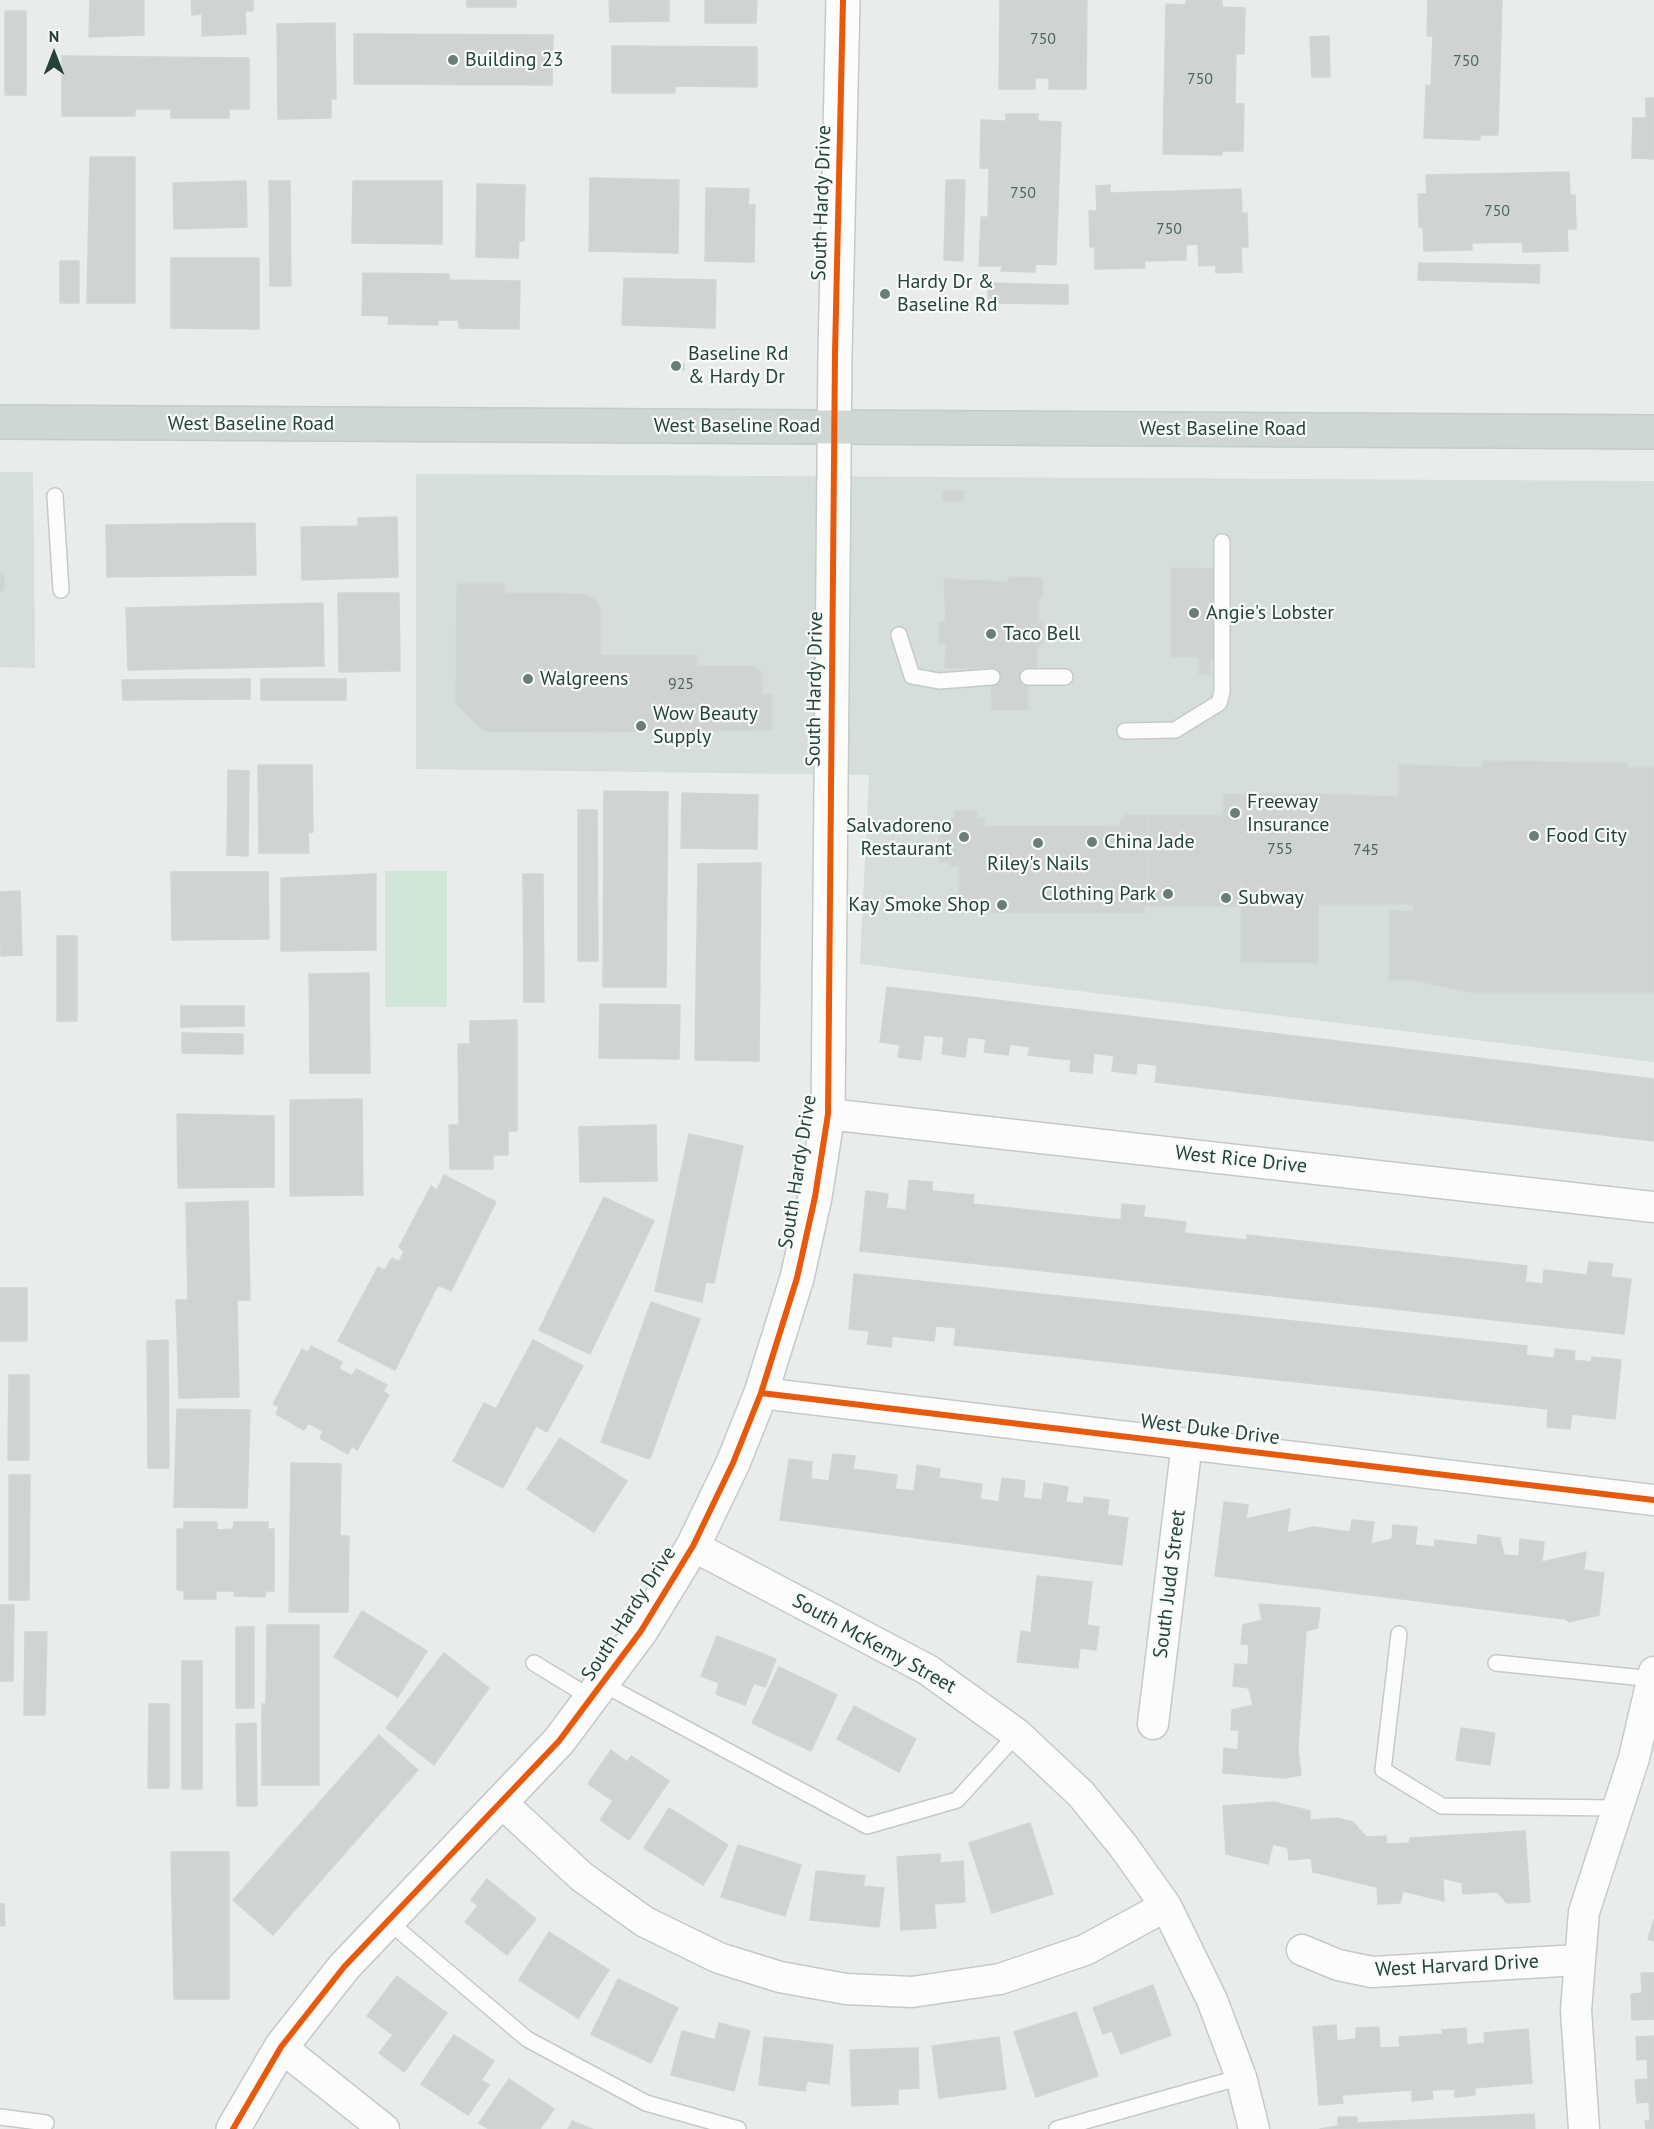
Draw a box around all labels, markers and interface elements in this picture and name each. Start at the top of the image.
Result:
north arrow [24,24,84,84]
text: N [49,26,59,46]
house number: 750 [1030,29,1056,49]
place label: Building 23 [465,48,564,72]
house number: 750 [1453,51,1479,71]
marker: Building 23 [446,53,460,67]
house number: 750 [1187,69,1213,89]
street label: South Hardy Drive [807,125,837,281]
house number: 750 [1010,183,1036,203]
house number: 750 [1484,201,1510,221]
house number: 750 [1156,219,1182,239]
place label: Hardy Dr & Baseline Rd [897,270,997,317]
marker: Hardy Dr & Baseline Rd [878,287,892,301]
place label: Baseline Rd & Hardy Dr [688,342,788,389]
marker: Baseline Rd & Hardy Dr [669,359,683,373]
street label: West Baseline Road [168,412,334,436]
street label: West Baseline Road [654,414,820,438]
street label: West Baseline Road [1140,417,1306,441]
place label: Angie's Lobster [1206,601,1334,625]
marker: Angie's Lobster [1187,606,1201,620]
street label: South Hardy Drive [802,611,828,767]
place label: Taco Bell [1003,622,1080,646]
marker: Taco Bell [984,627,998,641]
place label: Walgreens [540,667,628,691]
marker: Walgreens [521,672,535,686]
house number: 925 [668,674,694,694]
place label: Wow Beauty Supply [653,702,758,749]
marker: Wow Beauty Supply [634,719,648,733]
place label: Freeway Insurance [1247,790,1329,837]
marker: Freeway Insurance [1228,806,1242,820]
place label: Salvadoreno Restaurant [846,814,952,861]
place label: Food City [1546,824,1627,848]
marker: Food City [1527,829,1541,843]
marker: Salvadoreno Restaurant [957,830,971,844]
place label: China Jade [1104,830,1195,854]
marker: China Jade [1085,835,1099,849]
marker: Riley's Nails [1031,836,1045,850]
house number: 755 [1267,839,1293,859]
house number: 745 [1353,840,1379,860]
place label: Riley's Nails [987,852,1089,876]
place label: Clothing Park [1041,882,1156,906]
place label: Subway [1238,886,1304,910]
marker: Clothing Park [1161,887,1175,901]
marker: Subway [1219,891,1233,905]
place label: Kay Smoke Shop [848,893,990,917]
marker: Kay Smoke Shop [995,898,1009,912]
street label: South Hardy Drive [774,1093,822,1251]
street label: West Rice Drive [1174,1141,1308,1179]
street label: West Duke Drive [1139,1410,1281,1450]
street label: South Judd Street [1149,1508,1191,1660]
street label: South Hardy Drive [577,1542,681,1686]
street label: South McKemy Street [788,1589,960,1699]
street label: West Harvard Drive [1375,1950,1539,1982]

